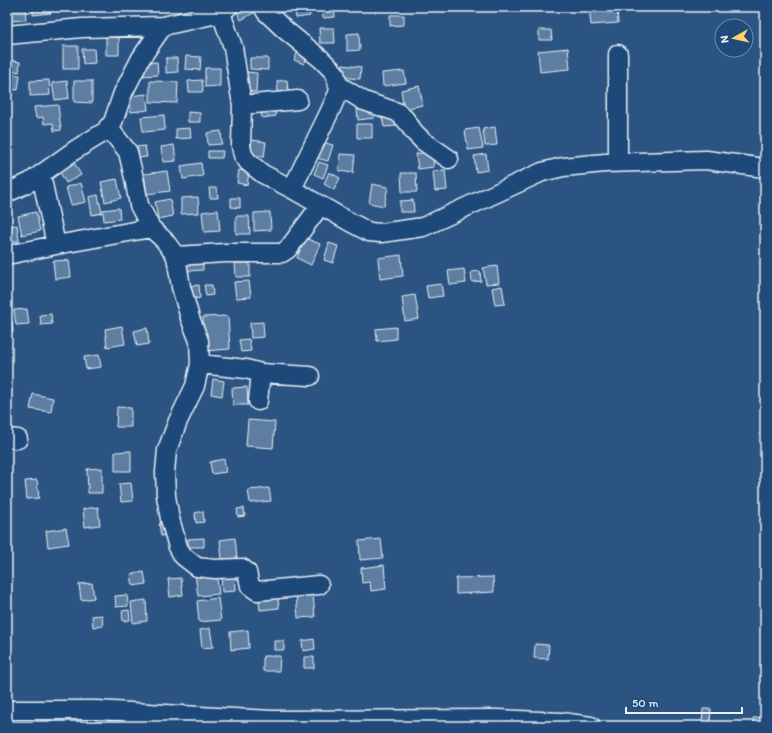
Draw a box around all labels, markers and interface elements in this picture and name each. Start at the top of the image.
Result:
north arrow [714,18,754,58]
text: N [718,35,732,44]
scale bar [626,689,742,715]
text: 50 m [632,696,658,710]

